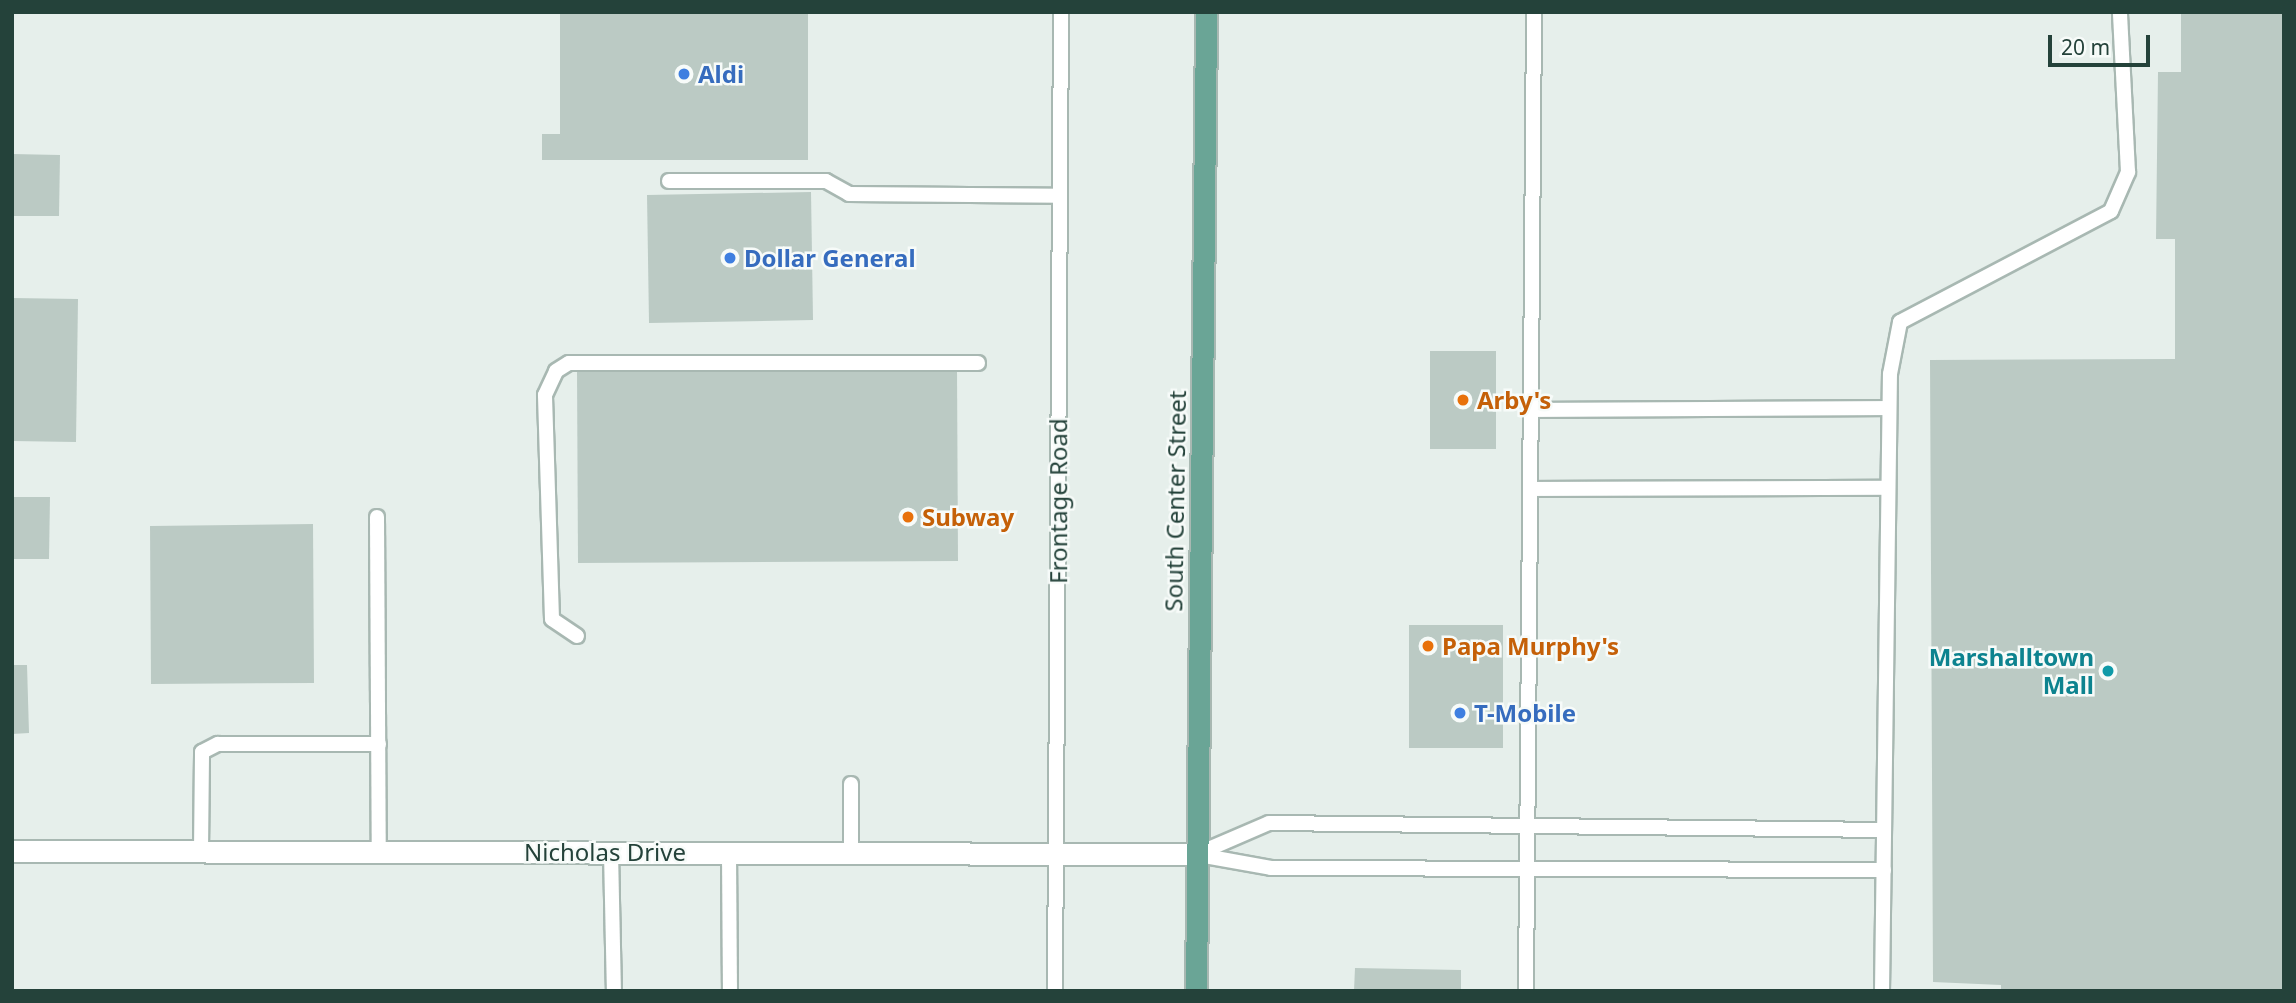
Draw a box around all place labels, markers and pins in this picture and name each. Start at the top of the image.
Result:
place label: Aldi [698,60,744,88]
marker: Aldi [676,66,692,82]
place label: Dollar General [744,244,916,272]
marker: Dollar General [722,250,738,266]
place label: Arby's [1477,386,1551,414]
marker: Arby's [1455,392,1471,408]
place label: Subway [922,503,1014,531]
marker: Subway [900,509,916,525]
place label: Papa Murphy's [1442,632,1619,660]
marker: Papa Murphy's [1420,638,1436,654]
place label: Marshalltown Mall [1929,643,2094,699]
marker: Marshalltown Mall [2100,663,2116,679]
place label: T-Mobile [1474,699,1576,727]
marker: T-Mobile [1452,705,1468,721]

